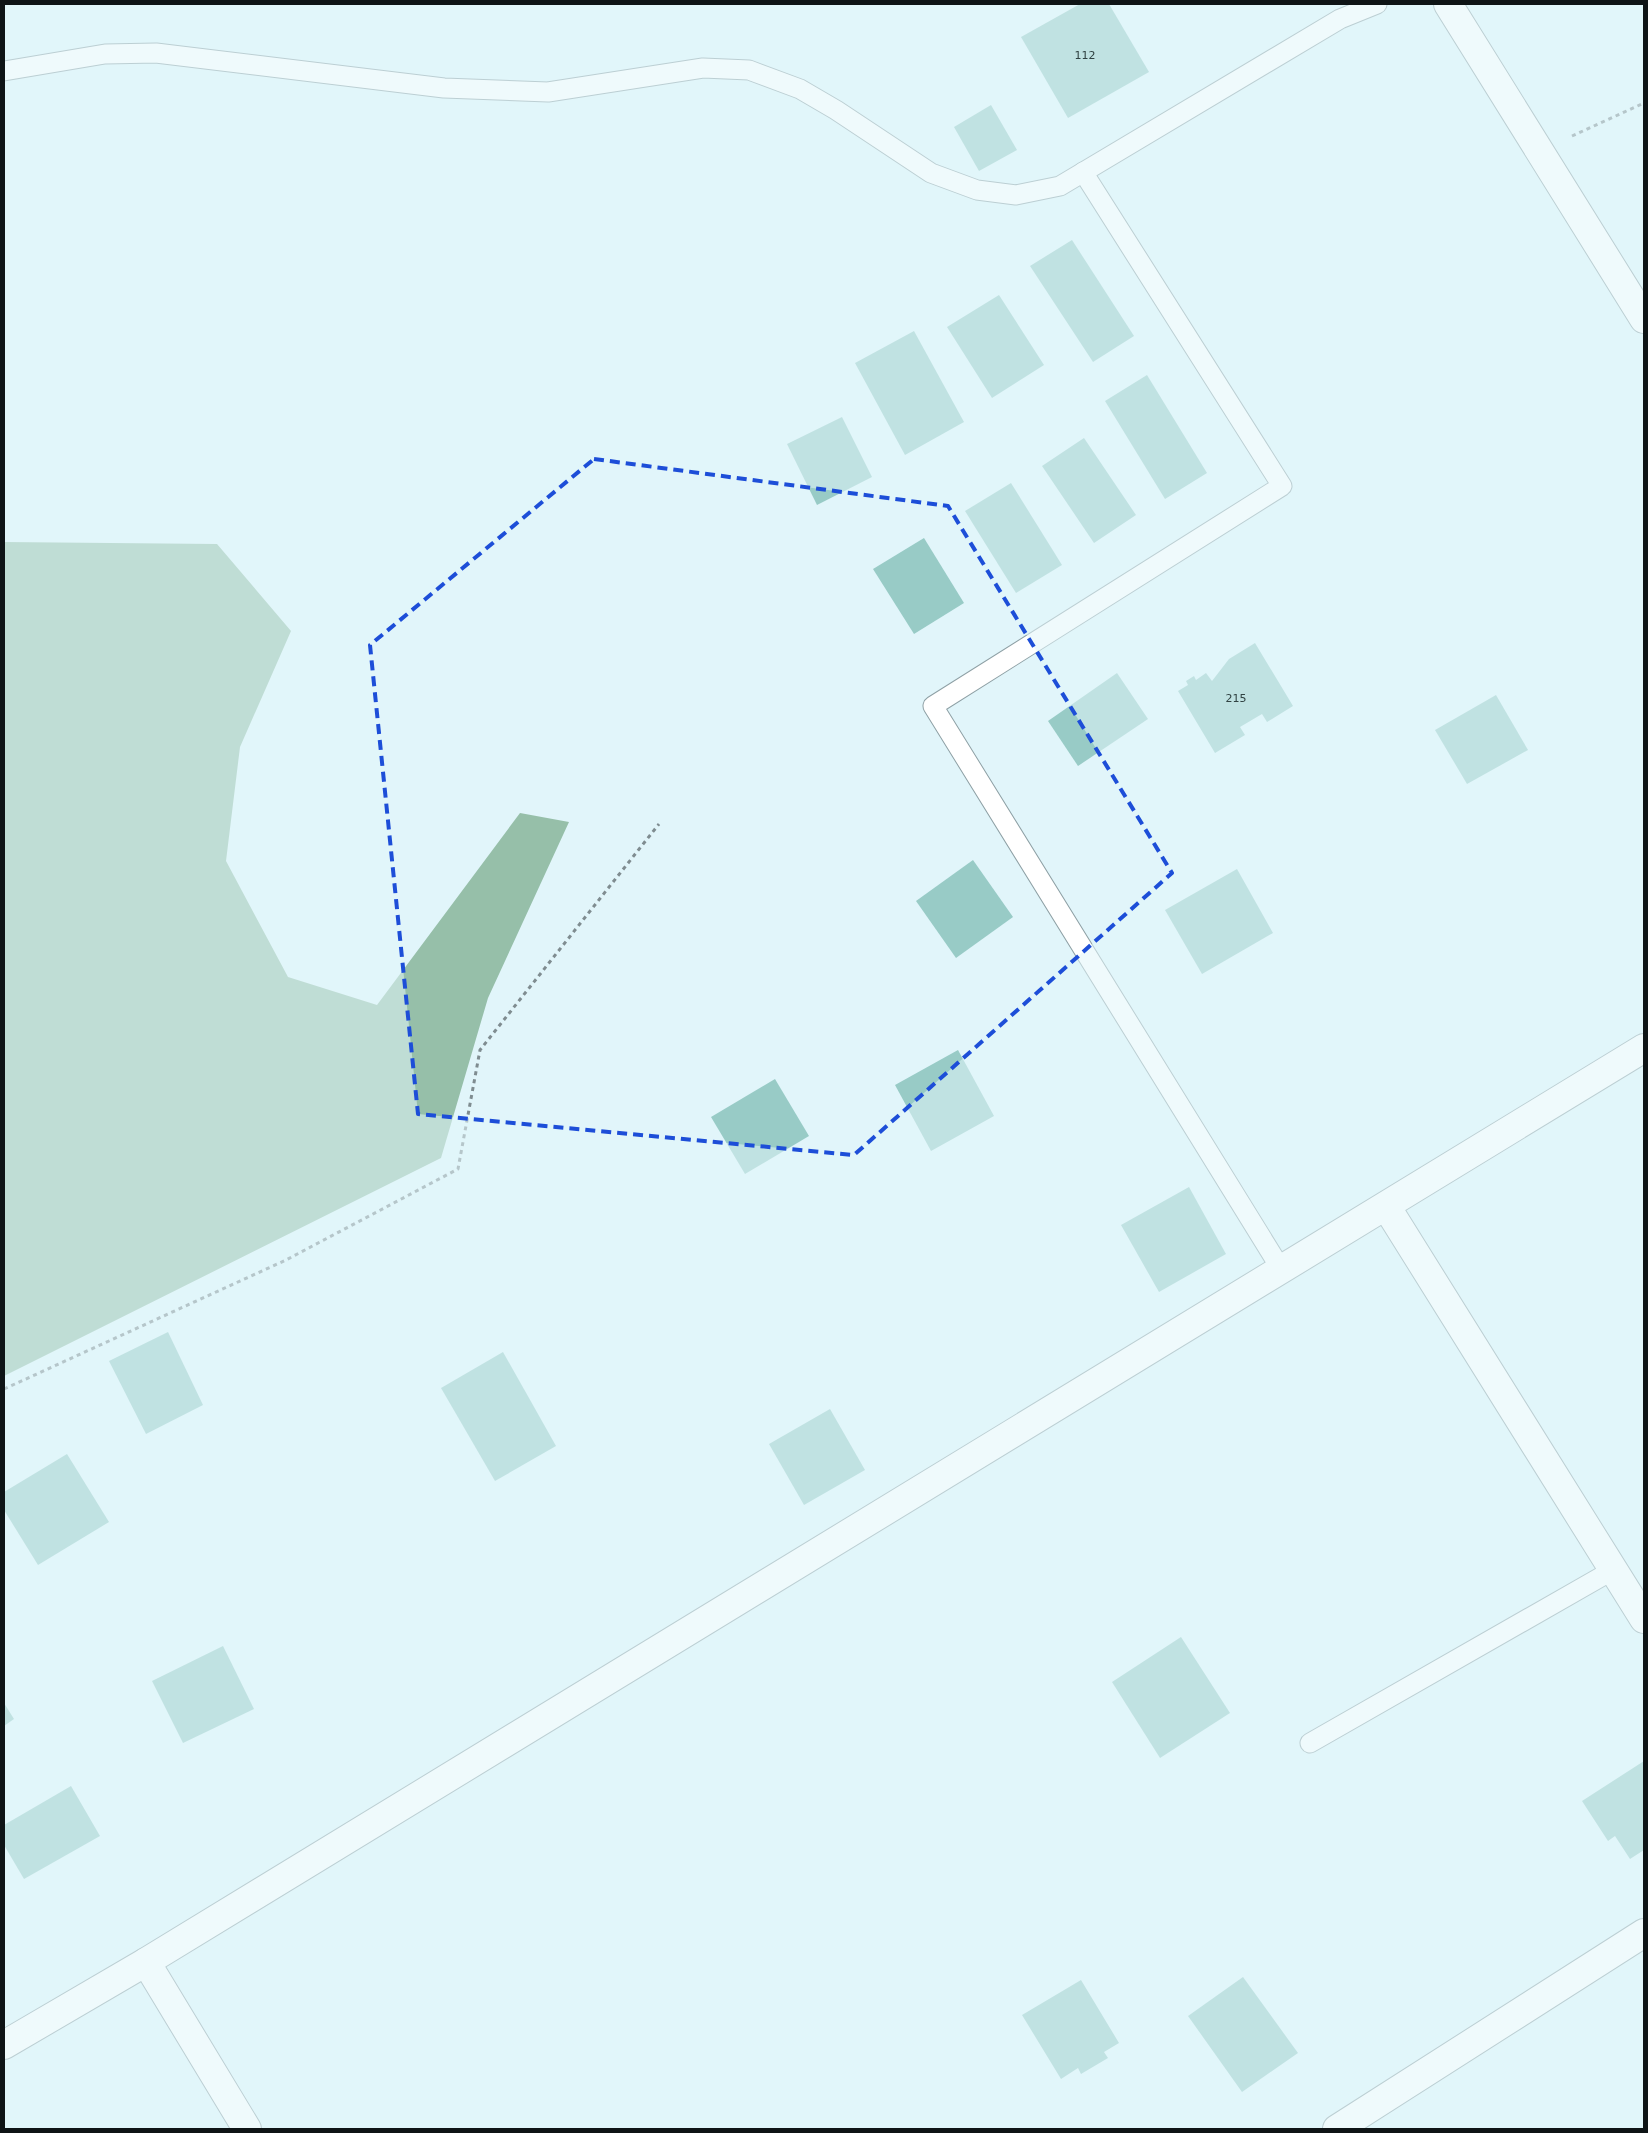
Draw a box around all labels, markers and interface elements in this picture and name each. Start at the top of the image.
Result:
house number: 112 [1075,49,1096,62]
house number: 215 [1226,692,1247,705]

